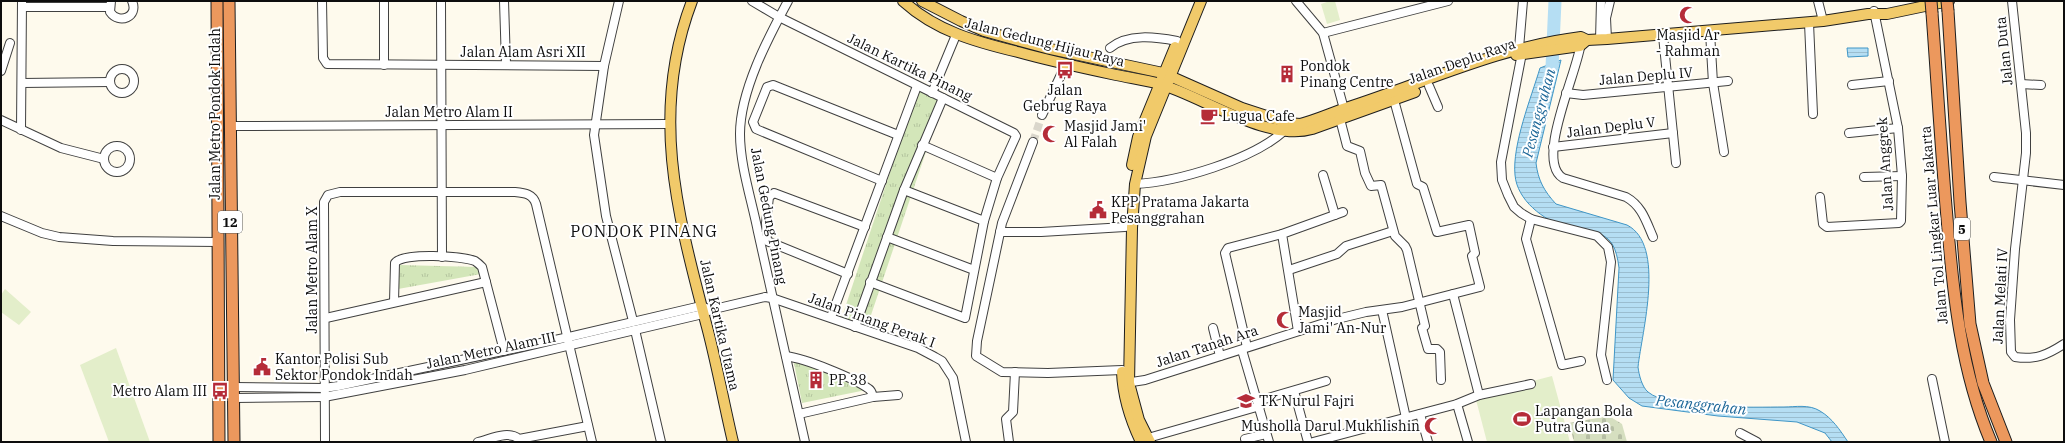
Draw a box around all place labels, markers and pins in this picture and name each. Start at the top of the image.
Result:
mosque icon: Masjid Ar - Rahman [1678,5,1698,25]
place label: Masjid Ar - Rahman [1656,26,1720,60]
place label: Pondok Pinang Centre [1300,57,1394,91]
bus stop icon: Jalan Gebrug Raya [1055,60,1075,80]
building icon: Pondok Pinang Centre [1277,64,1297,84]
place label: Jalan Gebrug Raya [1023,81,1107,115]
cafe icon: Lugua Cafe [1199,106,1219,126]
place label: Lugua Cafe [1222,107,1295,125]
place label: Masjid Jami' Al Falah [1064,117,1146,151]
mosque icon: Masjid Jami' Al Falah [1041,124,1061,144]
place label: KPP Pratama Jakarta Pesanggrahan [1111,193,1250,227]
public building icon: KPP Pratama Jakarta Pesanggrahan [1088,200,1108,220]
place label: Masjid Jami' An-Nur [1298,303,1387,337]
mosque icon: Masjid Jami' An-Nur [1275,310,1295,330]
place label: Kantor Polisi Sub Sektor Pondok Indah [275,350,413,384]
public building icon: Kantor Polisi Sub Sektor Pondok Indah [252,357,272,377]
building icon: PP 38 [806,370,826,390]
place label: PP 38 [829,371,867,389]
bus stop icon: Metro Alam III [210,381,230,401]
place label: Metro Alam III [113,382,207,400]
school or university icon: TK Nurul Fajri [1236,391,1256,411]
place label: TK Nurul Fajri [1259,392,1354,410]
place label: Lapangan Bola Putra Guna [1535,402,1633,436]
sports icon: Lapangan Bola Putra Guna [1512,409,1532,429]
mosque icon: Musholla Darul Mukhlishin [1423,416,1443,436]
place label: Musholla Darul Mukhlishin [1241,417,1420,435]

